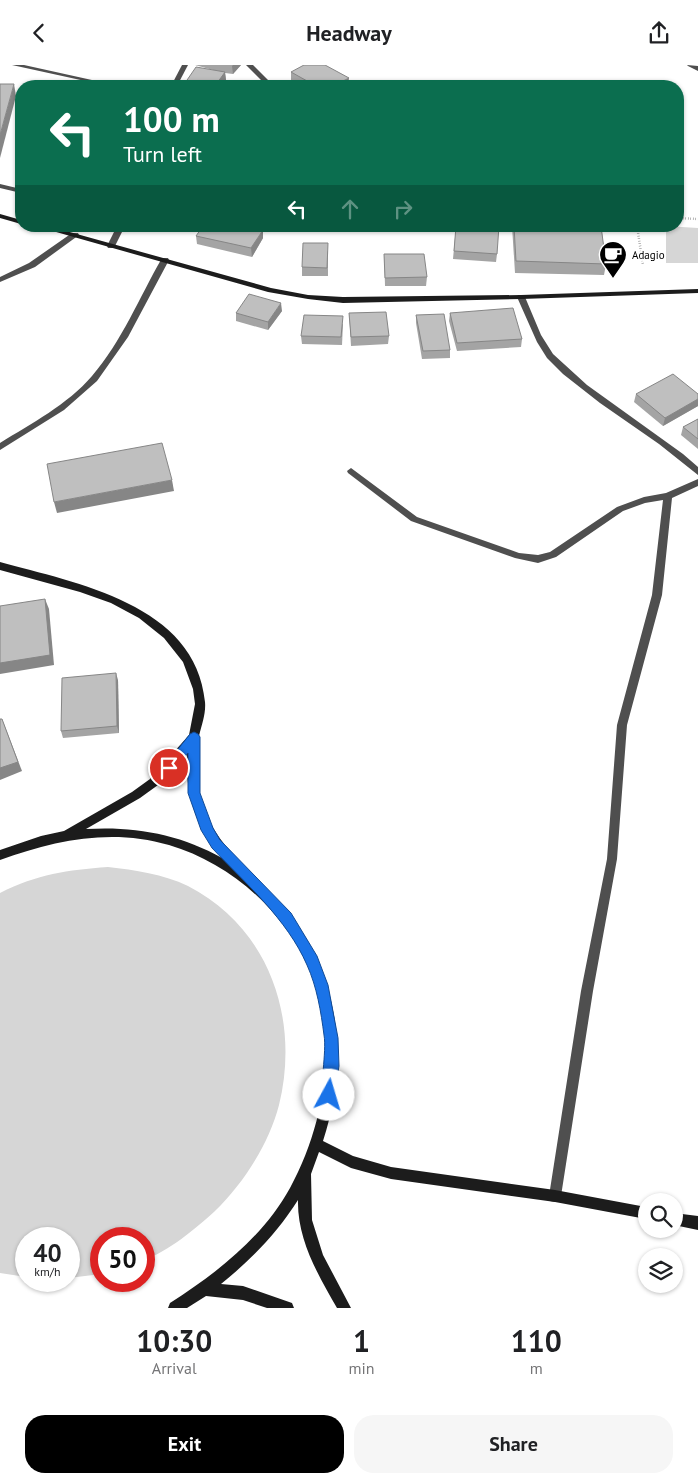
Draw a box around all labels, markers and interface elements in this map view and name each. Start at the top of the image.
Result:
icon: back [25,19,53,47]
text: Headway [306,19,392,47]
icon: share [645,19,673,47]
text: 100 m [123,96,220,142]
icon: left [40,100,105,165]
text: Turn left [123,140,202,168]
icon: left [283,195,311,223]
icon: ahead [336,195,364,223]
icon: right [389,195,417,223]
cafe icon: Adagio [598,240,628,279]
place label: Adagio [632,248,665,262]
pin [148,747,190,789]
icon: arrive [155,754,183,782]
position arrow [302,1068,354,1120]
map controls [638,1193,683,1293]
button: search [638,1193,683,1238]
speed limit sign: 50 [90,1227,155,1292]
text: 40 [33,1237,62,1269]
button: layers [638,1248,683,1293]
text: km/h [34,1264,61,1279]
text: 10:30 [136,1321,212,1360]
text: 1 [353,1321,370,1360]
text: 110 [511,1321,562,1360]
text: Arrival [152,1358,197,1378]
text: min [349,1358,375,1378]
text: m [530,1358,543,1378]
button: Exit [25,1415,344,1473]
button: Share [354,1415,673,1473]

